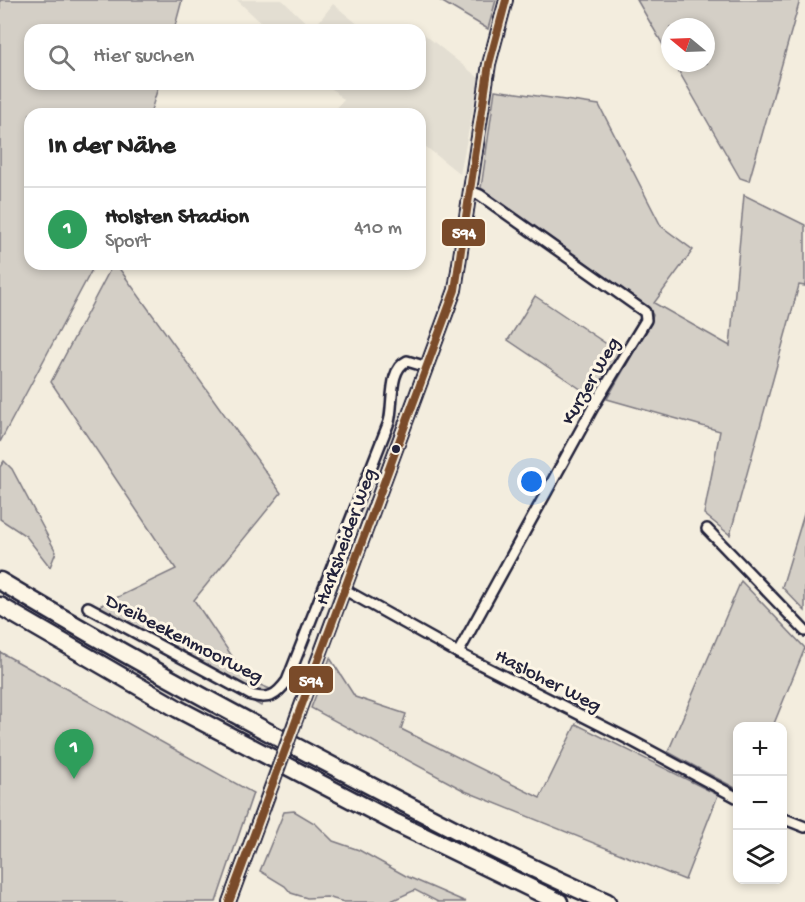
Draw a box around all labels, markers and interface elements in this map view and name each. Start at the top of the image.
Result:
north arrow [661,18,715,72]
search box [24,24,426,90]
icon: search [45,41,78,74]
text: Hier suchen [93,44,194,70]
text: In der Nähe [48,132,176,163]
text: Holsten Stadion [105,205,249,231]
text: 1 [63,218,72,241]
text: 410 m [354,218,402,241]
line badge: 594 [441,218,486,247]
text: 594 [452,226,476,245]
text: Sport [105,231,150,254]
street label: Kurzer Weg [558,334,626,430]
unlabelled marker [390,443,402,455]
street label: Harksheider Weg [312,466,383,609]
your location [517,467,546,496]
street label: Dreibeekenmoorweg [99,589,266,690]
street label: Hasloher Weg [490,645,604,719]
line badge: 594 [288,665,334,694]
text: 594 [299,674,323,693]
map controls [733,722,787,884]
button: + [733,722,787,776]
pin: 1 [54,730,94,779]
button: − [733,776,787,830]
button: layers [733,830,787,884]

